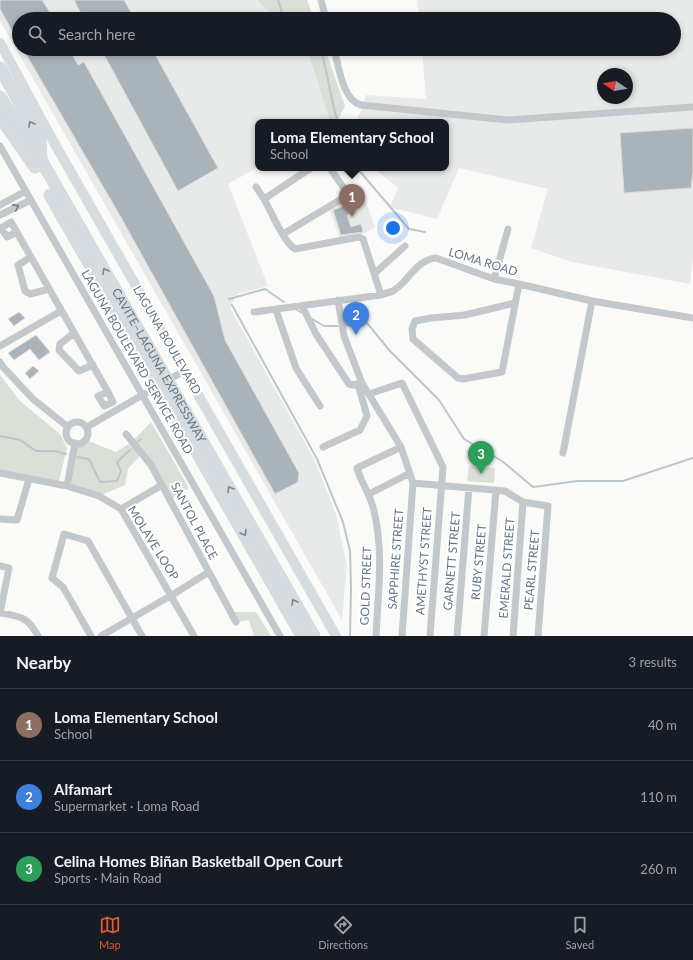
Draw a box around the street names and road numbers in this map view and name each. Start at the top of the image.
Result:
street label: LOMA ROAD [447,244,519,279]
street label: LAGUNA BOULEVARD SERVICE ROAD [78,267,197,457]
street label: LAGUNA BOULEVARD [130,283,205,397]
street label: CAVITE–LAGUNA EXPRESSWAY [109,285,210,446]
street label: SANTOL PLACE [168,480,221,562]
street label: MOLAVE LOOP [125,503,182,583]
street label: AMETHYST STREET [412,507,435,615]
street label: SAPPHIRE STREET [384,508,407,610]
street label: GARNETT STREET [440,511,463,611]
street label: EMERALD STREET [495,517,518,619]
street label: RUBY STREET [468,523,489,600]
street label: PEARL STREET [521,529,542,611]
street label: GOLD STREET [357,546,374,626]

